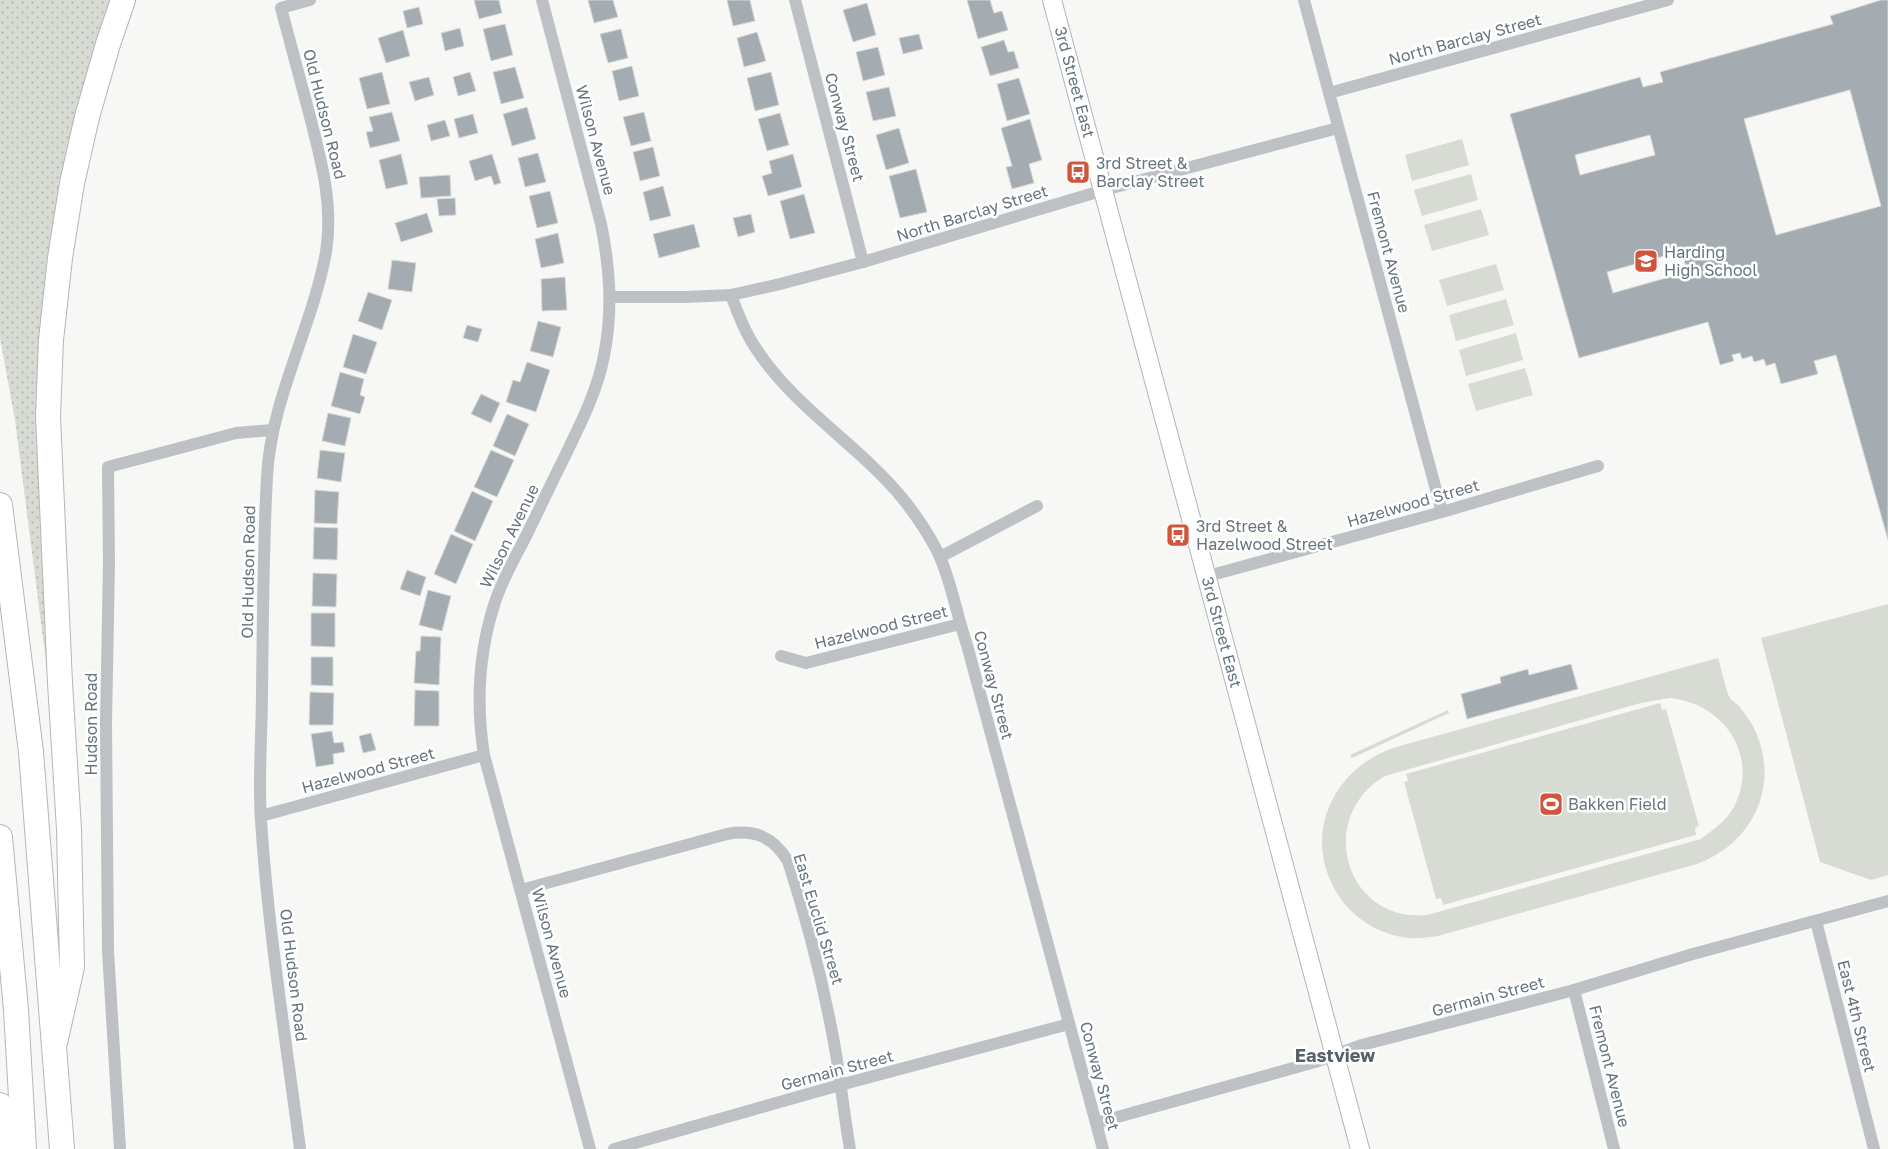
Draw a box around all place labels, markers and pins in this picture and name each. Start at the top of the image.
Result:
place label: 3rd Street & Barclay Street [1096,153,1205,191]
bus stop icon: 3rd Street & Barclay Street [1065,159,1091,185]
place label: Harding High School [1664,242,1757,280]
school or university icon: Harding High School [1633,248,1659,274]
place label: 3rd Street & Hazelwood Street [1196,516,1333,554]
bus stop icon: 3rd Street & Hazelwood Street [1165,522,1191,548]
sports icon: Bakken Field [1538,791,1564,817]
place label: Bakken Field [1568,794,1667,814]

